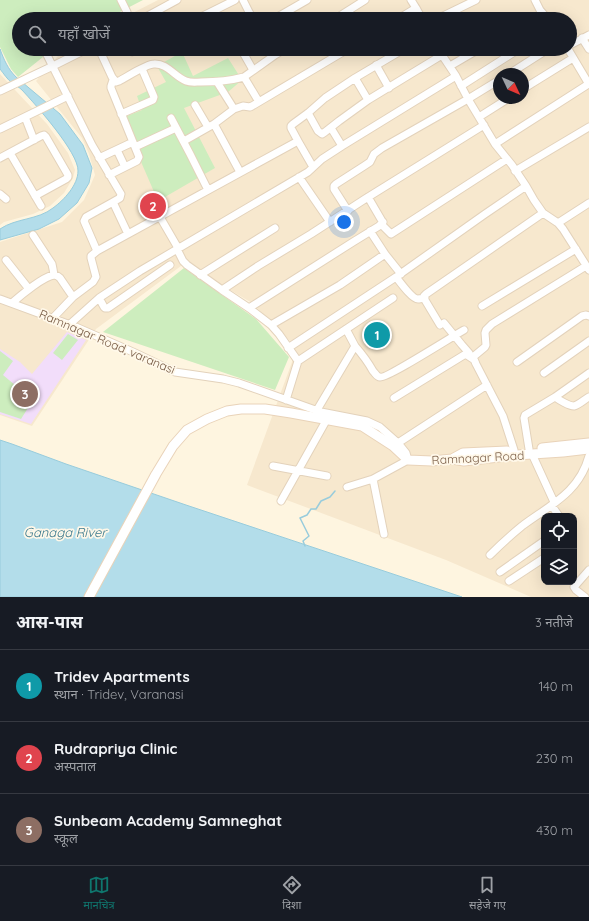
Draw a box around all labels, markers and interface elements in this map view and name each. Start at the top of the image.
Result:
search box [12,12,577,56]
icon: search [26,23,48,45]
text: यहाँ खोजें [58,24,110,43]
north arrow [493,68,529,104]
pin: 2 [140,191,166,221]
your location [334,212,354,232]
street label: Ramnagar Road, varanasi [37,306,177,377]
pin: 1 [364,320,390,350]
pin: 3 [12,379,38,409]
street label: Ramnagar Road [431,448,525,467]
map controls [541,513,577,585]
button: locate [541,513,577,549]
water label: Ganaga River [24,524,108,540]
button: layers [541,549,577,585]
text: आस-पास [16,611,83,632]
text: 3 नतीजे [535,614,573,630]
text: Tridev Apartments [54,667,190,686]
text: 1 [26,678,32,694]
text: 140 m [538,678,573,694]
text: स्थान · Tridev, Varanasi [54,686,184,702]
text: Rudrapriya Clinic [54,739,177,758]
text: 2 [25,750,33,766]
text: 230 m [536,750,573,766]
text: अस्पताल [54,758,96,774]
text: Sunbeam Academy Samneghat [54,811,282,830]
text: 3 [26,822,32,838]
text: 430 m [536,822,573,838]
text: स्कूल [54,830,78,846]
tab: मानचित्र [83,874,115,913]
tab: दिशा [281,874,303,913]
tab: सहेजे गए [469,874,506,913]

